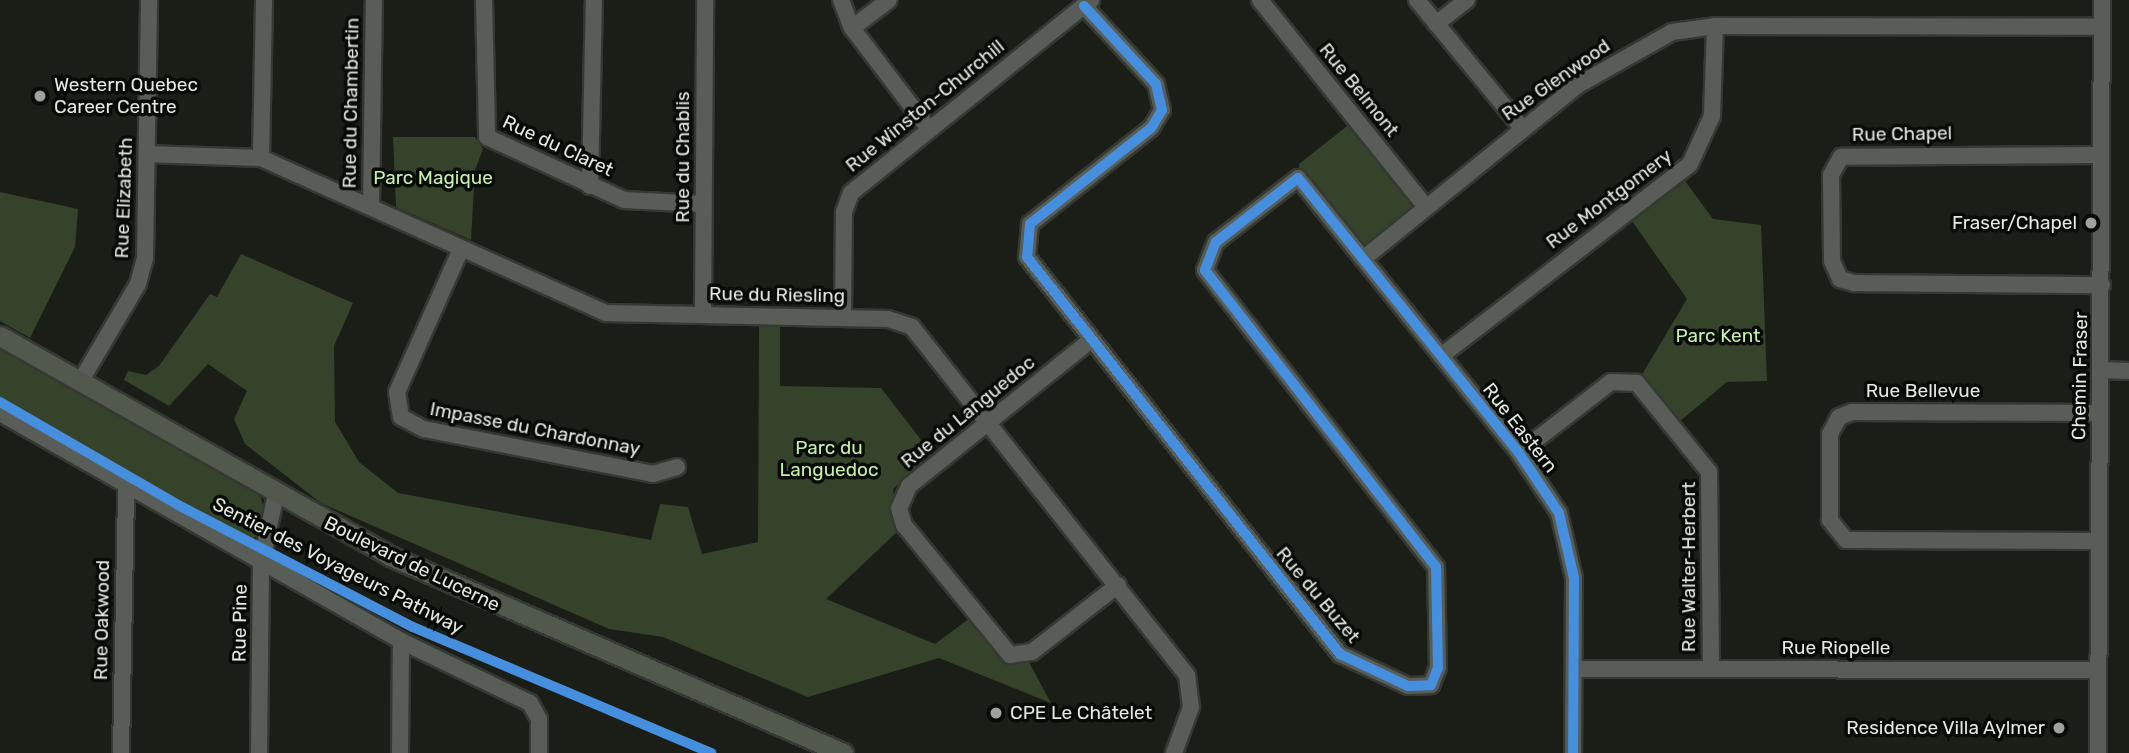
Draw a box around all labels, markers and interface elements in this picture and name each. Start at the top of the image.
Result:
street label: Rue du Chambertin [338,17,364,189]
street label: Rue Glenwood [1498,34,1614,126]
street label: Rue Winston-Churchill [841,35,1009,177]
street label: Rue Belmont [1314,39,1404,141]
place label: Western Quebec Career Centre [54,74,198,118]
marker: Western Quebec Career Centre [32,88,48,104]
street label: Rue du Chablis [672,91,694,223]
street label: Rue du Claret [499,110,617,182]
street label: Rue Chapel [1852,122,1952,146]
street label: Rue Elizabeth [110,137,138,259]
street label: Rue Montgomery [1542,144,1676,254]
park label: Parc Magique [373,167,493,189]
place label: Fraser/Chapel [1952,212,2077,234]
marker: Fraser/Chapel [2083,215,2099,231]
street label: Rue du Riesling [709,282,845,308]
street label: Chemin Fraser [2067,312,2093,440]
park label: Parc Kent [1676,325,1760,347]
street label: Rue du Languedoc [897,351,1039,473]
street label: Rue Eastern [1478,379,1562,477]
street label: Rue Bellevue [1866,380,1980,402]
street label: Impasse du Chardonnay [428,397,642,461]
park label: Parc du Languedoc [780,437,878,481]
street label: Rue Walter-Herbert [1678,482,1700,652]
street label: Sentier des Voyageurs Pathway [208,492,468,640]
street label: Boulevard de Lucerne [320,512,504,616]
street label: Rue du Buzet [1271,542,1365,648]
street label: Rue Oakwood [90,560,114,680]
street label: Rue Pine [228,584,252,662]
street label: Rue Riopelle [1782,637,1890,659]
place label: CPE Le Châtelet [1010,702,1152,724]
marker: CPE Le Châtelet [988,705,1004,721]
place label: Residence Villa Aylmer [1845,717,2045,739]
marker: Residence Villa Aylmer [2051,720,2067,736]

